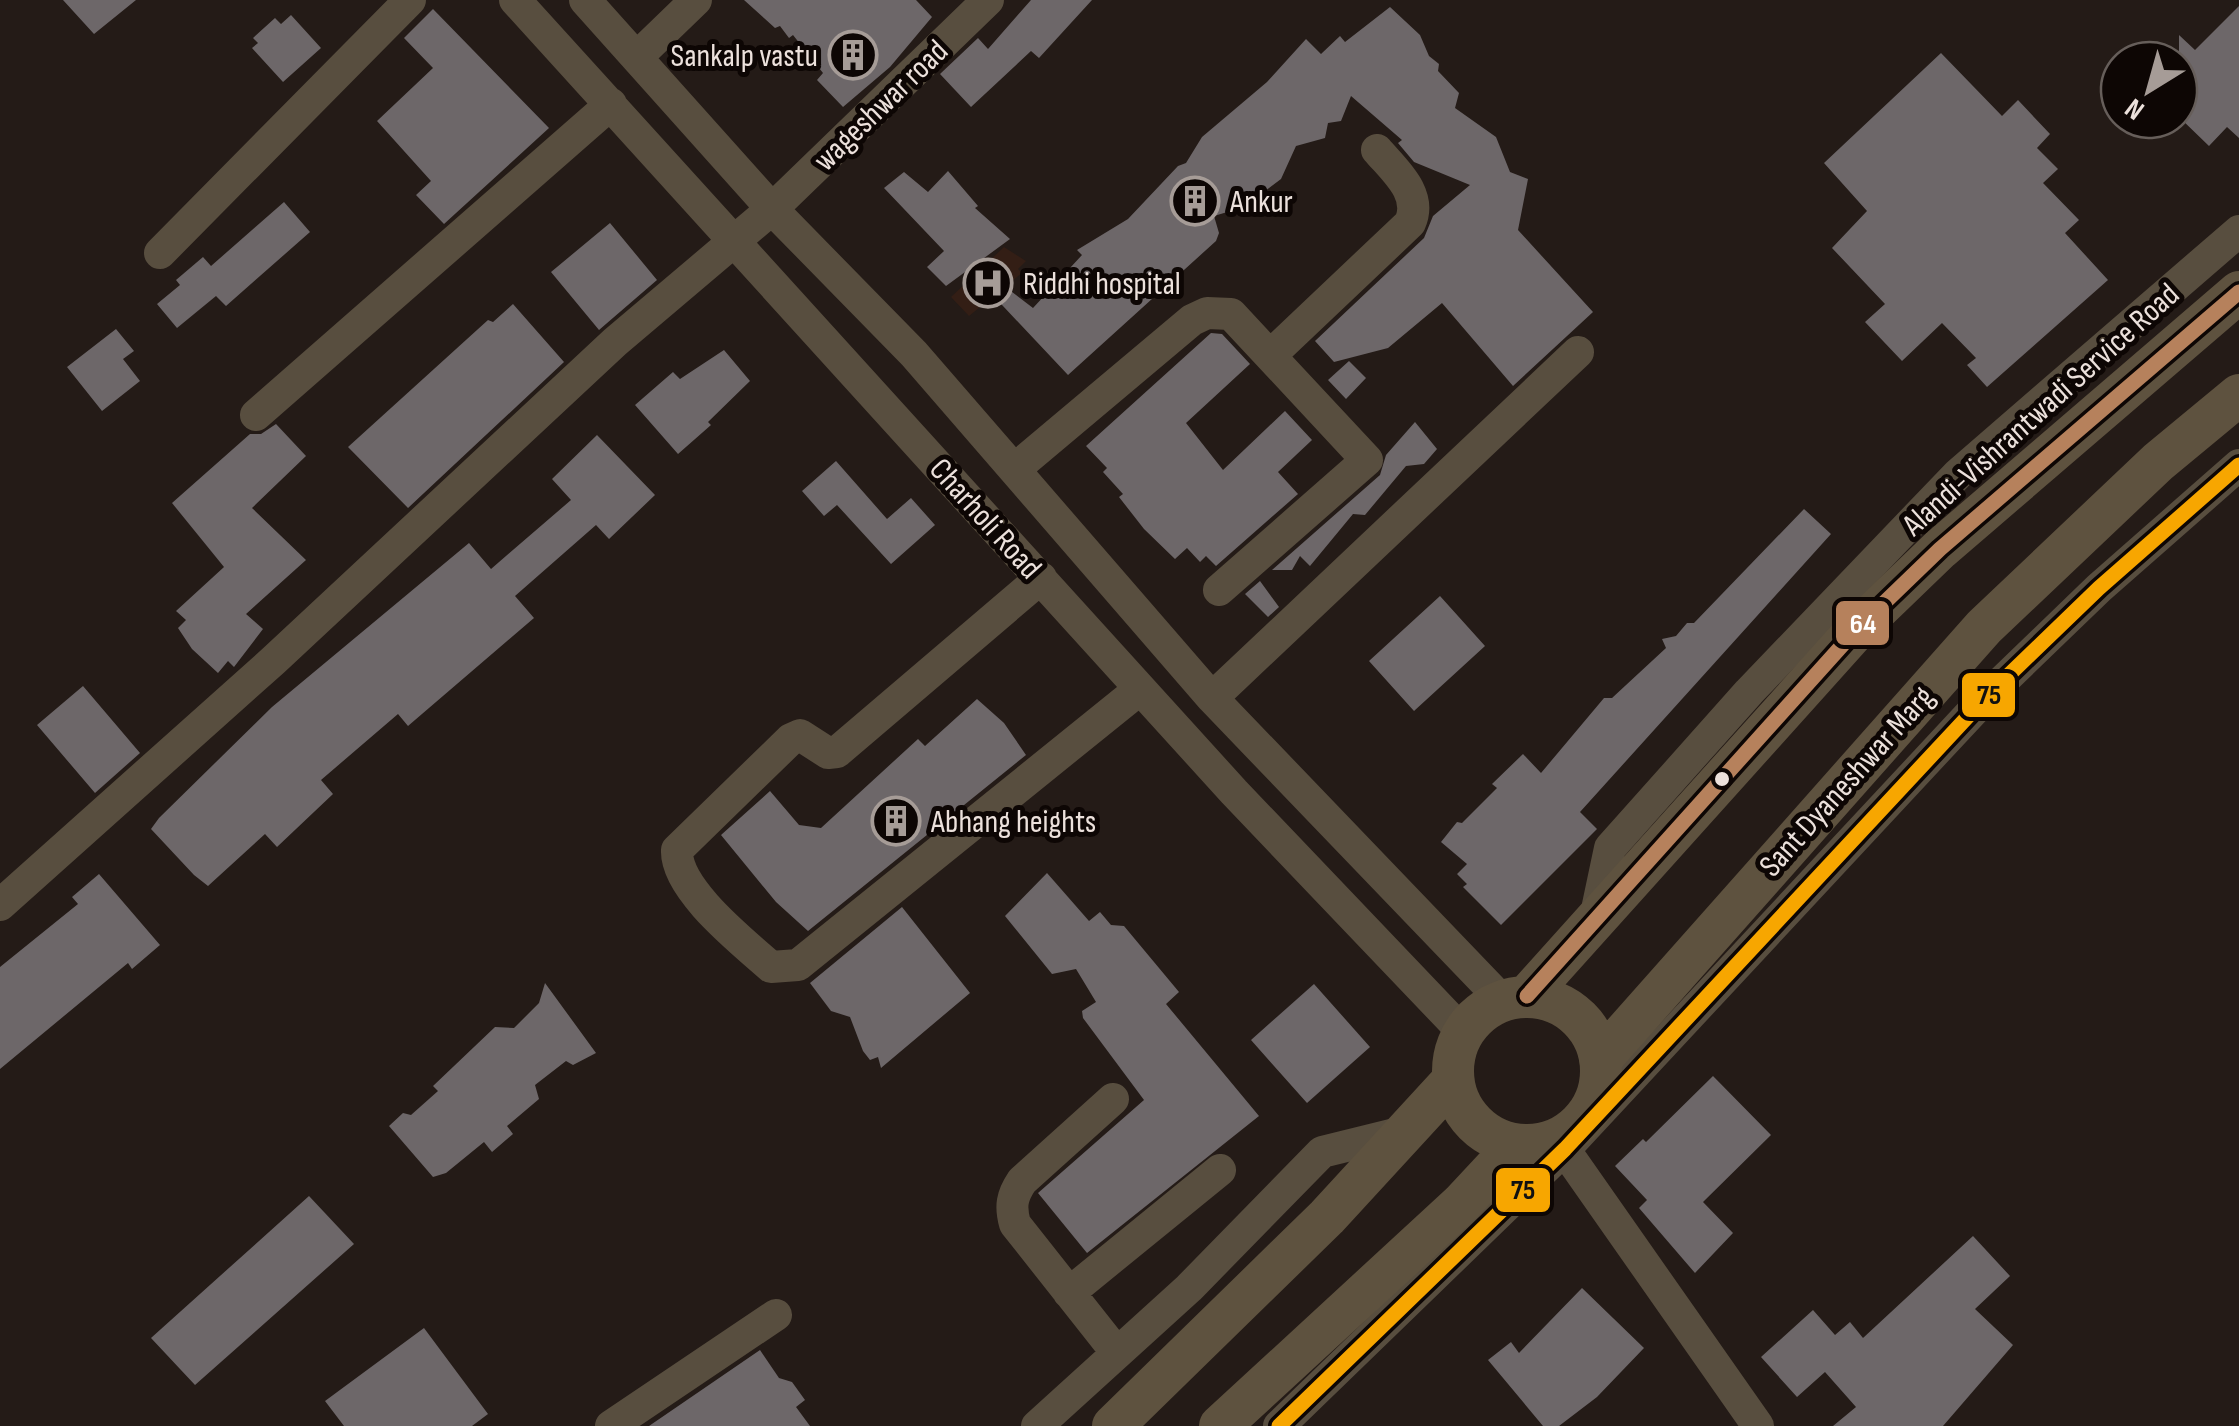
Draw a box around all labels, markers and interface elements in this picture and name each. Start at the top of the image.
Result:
building icon: Sankalp vastu [827,29,879,81]
street label: wageshwar road [806,32,957,180]
place label: Sankalp vastu [671,37,818,76]
north arrow [2099,40,2199,140]
text: N [2119,91,2151,126]
building icon: Ankur [1169,175,1221,227]
place label: Ankur [1229,183,1293,222]
hospital icon: Riddhi hospital [962,257,1014,309]
place label: Riddhi hospital [1023,265,1181,304]
street label: Alandi-Vishrantwadi Service Road [1894,275,2187,545]
street label: Charholi Road [921,451,1049,587]
line badge: 64 [1834,599,1891,647]
text: 64 [1850,608,1876,641]
line badge: 75 [1960,671,2017,719]
street label: Sant Dyaneshwar Marg [1751,679,1943,885]
text: 75 [1977,679,2001,712]
unlabelled marker [1712,769,1732,789]
building icon: Abhang heights [870,795,922,847]
place label: Abhang heights [930,803,1096,842]
line badge: 75 [1494,1166,1552,1214]
text: 75 [1511,1174,1535,1207]

